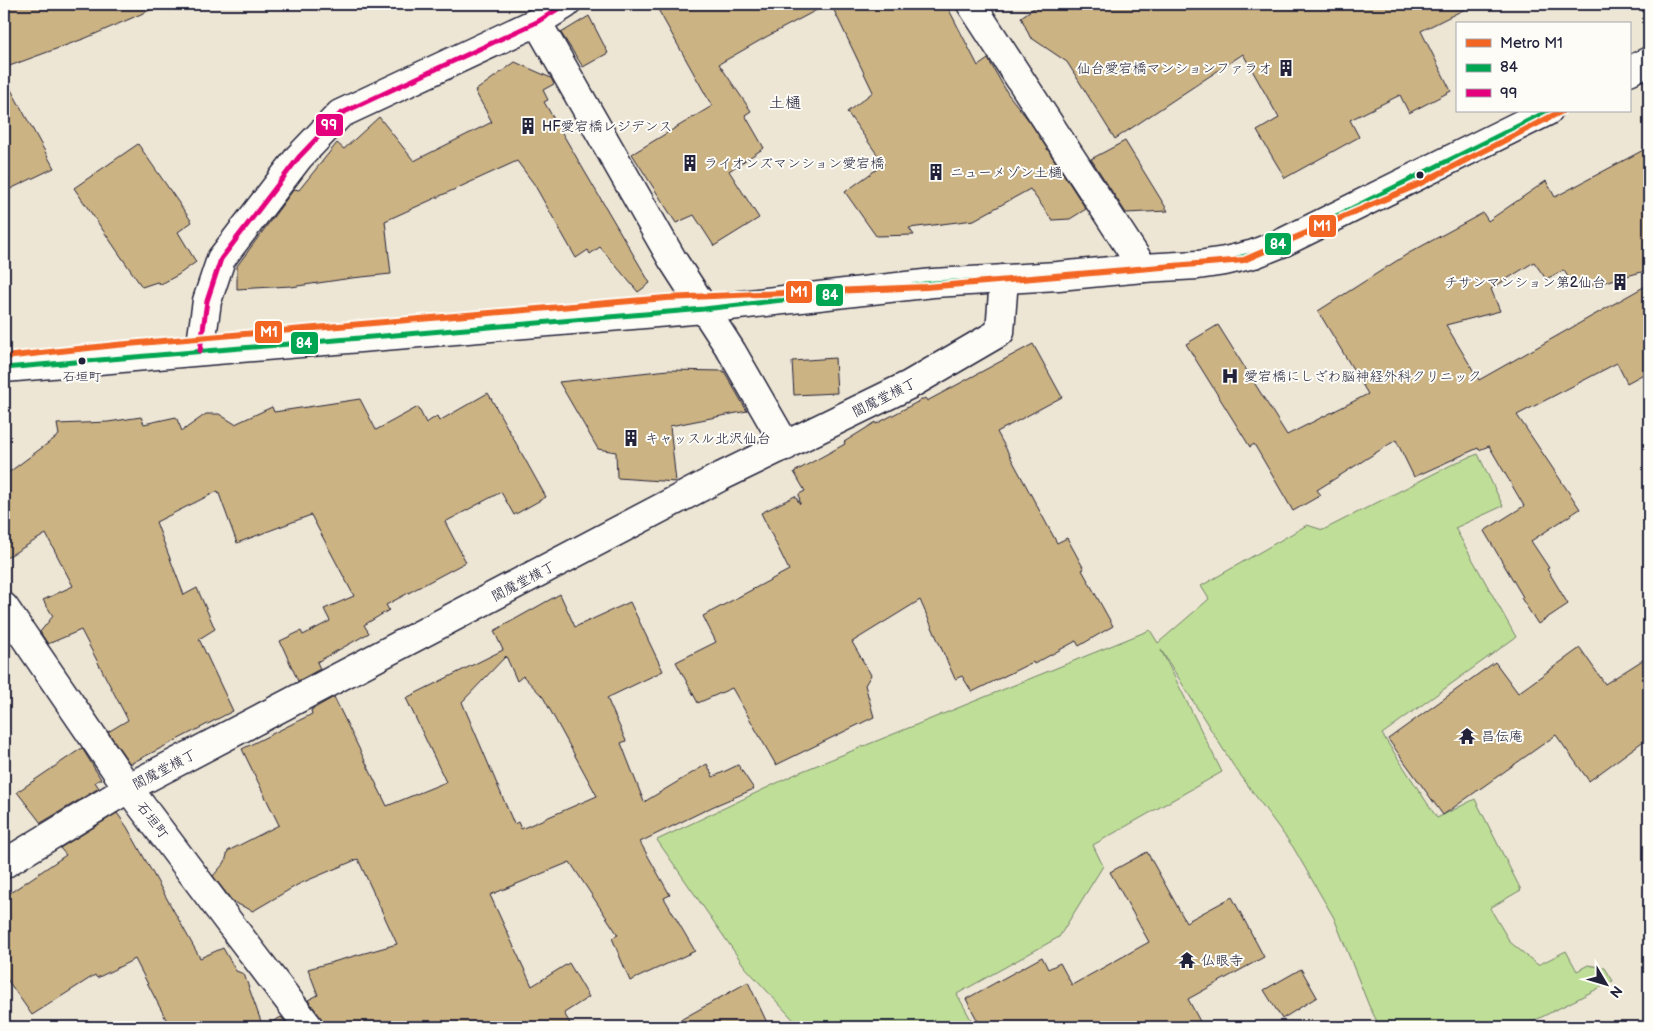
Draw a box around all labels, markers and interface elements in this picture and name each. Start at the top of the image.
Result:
legend [1456,22,1630,112]
text: Metro M1 [1500,34,1563,53]
building icon: 仙台愛宕橋マンションファラオ [1276,58,1296,78]
text: 84 [1500,58,1518,77]
place label: 仙台愛宕橋マンションファラオ [1077,60,1272,77]
text: 99 [1500,84,1517,103]
district label: 土樋 [769,94,801,113]
line badge: 99 [315,113,344,137]
building icon: HF愛宕橋レジデンス [518,116,538,136]
text: 99 [321,117,337,134]
place label: HF愛宕橋レジデンス [542,118,673,135]
building icon: ライオンズマンション愛宕橋 [680,153,700,173]
place label: ライオンズマンション愛宕橋 [704,155,884,172]
building icon: ニューメゾン土樋 [926,162,946,182]
place label: ニューメゾン土樋 [950,164,1062,181]
unlabelled marker [1415,170,1425,180]
line badge: M1 [1308,214,1337,238]
text: M1 [1313,218,1331,235]
line badge: 84 [1264,232,1292,256]
text: 84 [1270,236,1287,253]
building icon: チサンマンション第2仙台 [1610,272,1630,292]
place label: チサンマンション第2仙台 [1444,274,1606,291]
line badge: M1 [785,280,813,304]
line badge: 84 [815,283,844,307]
text: M1 [790,284,808,301]
text: 84 [822,287,839,304]
line badge: M1 [254,320,283,344]
text: M1 [260,324,278,341]
line badge: 84 [290,331,319,355]
text: 84 [296,335,313,352]
marker: 石垣町 [77,356,87,366]
hospital icon: 愛宕橋にしざわ脳神経外科クリニック [1220,366,1240,386]
place label: 愛宕橋にしざわ脳神経外科クリニック [1244,368,1481,385]
place label: 石垣町 [62,369,102,385]
street label: 閻魔堂横丁 [849,374,919,421]
building icon: キャッスル北沢仙台 [621,428,641,448]
place label: キャッスル北沢仙台 [645,430,771,447]
street label: 閻魔堂横丁 [488,558,558,605]
temple icon: 昌伝庵 [1457,726,1477,746]
place label: 昌伝庵 [1481,728,1523,745]
street label: 閻魔堂横丁 [129,746,199,793]
street label: 石垣町 [133,798,172,842]
temple icon: 仏眼寺 [1177,950,1197,970]
place label: 仏眼寺 [1201,952,1243,969]
north arrow [1580,958,1630,1008]
text: N [1606,982,1626,1001]

